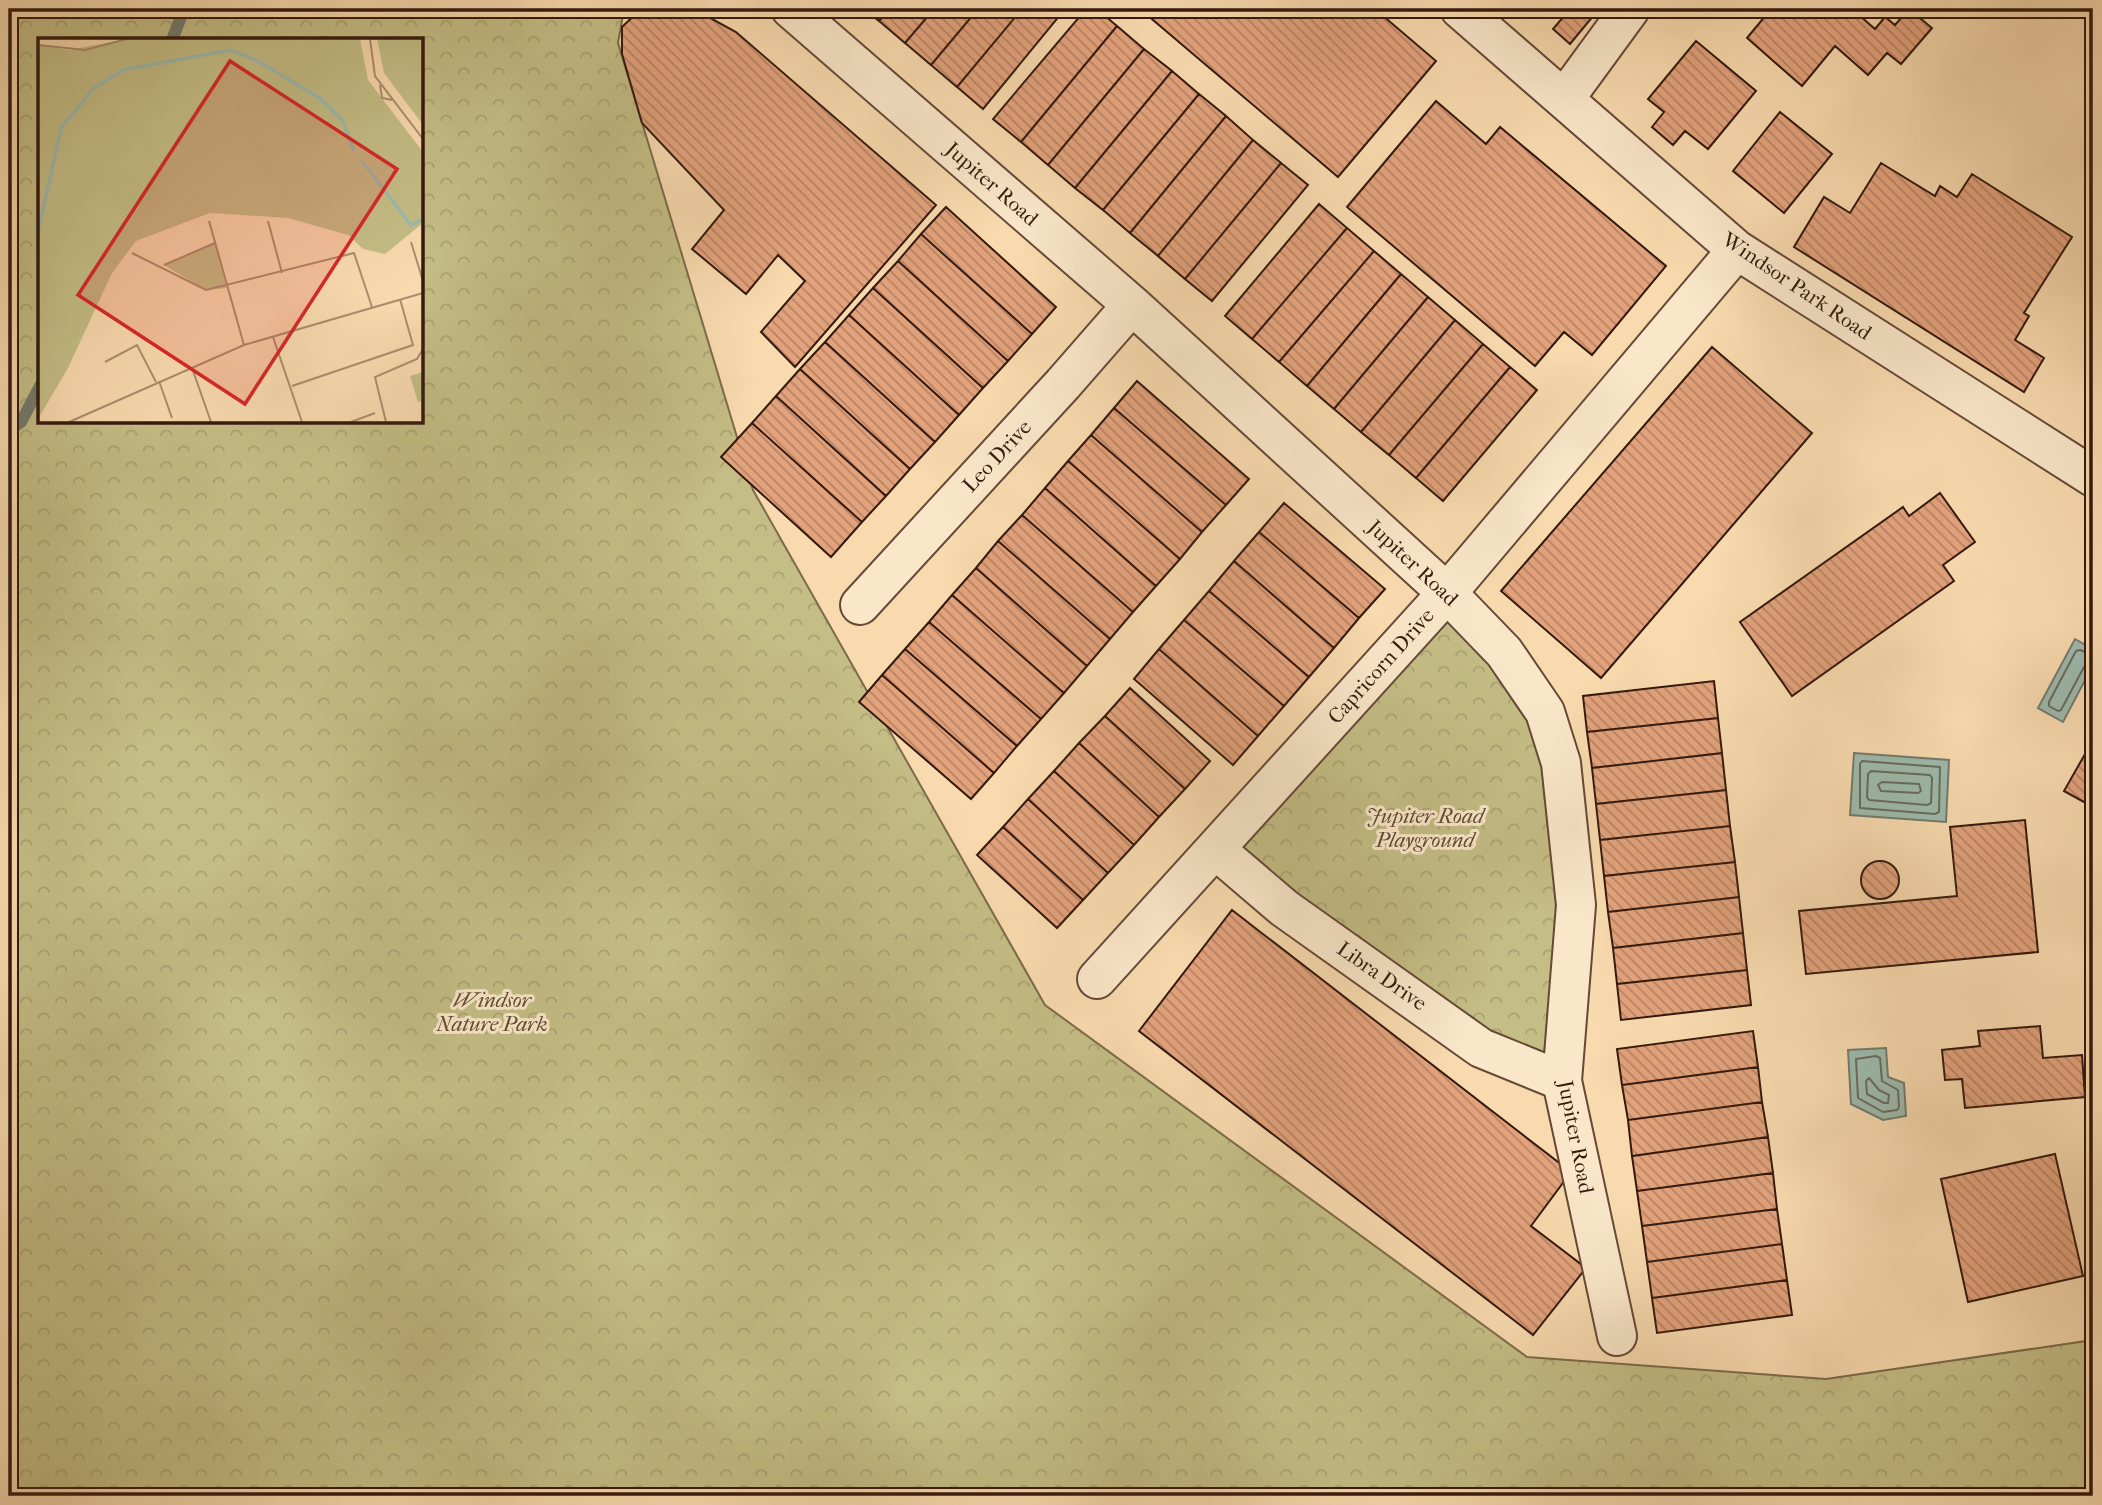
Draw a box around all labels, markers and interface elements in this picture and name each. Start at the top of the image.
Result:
inset map [38,38,424,424]
street label: Jupiter Road [939,136,1044,231]
street label: Windsor Park Road [1717,227,1877,345]
street label: Leo Drive [958,415,1036,497]
street label: Jupiter Road [1361,514,1464,611]
street label: Capricorn Drive [1323,603,1439,729]
park label: Jupiter Road Playground [1366,804,1486,852]
street label: Libra Drive [1333,936,1431,1016]
park label: Windsor Nature Park [435,988,548,1036]
street label: Jupiter Road [1553,1076,1599,1196]

